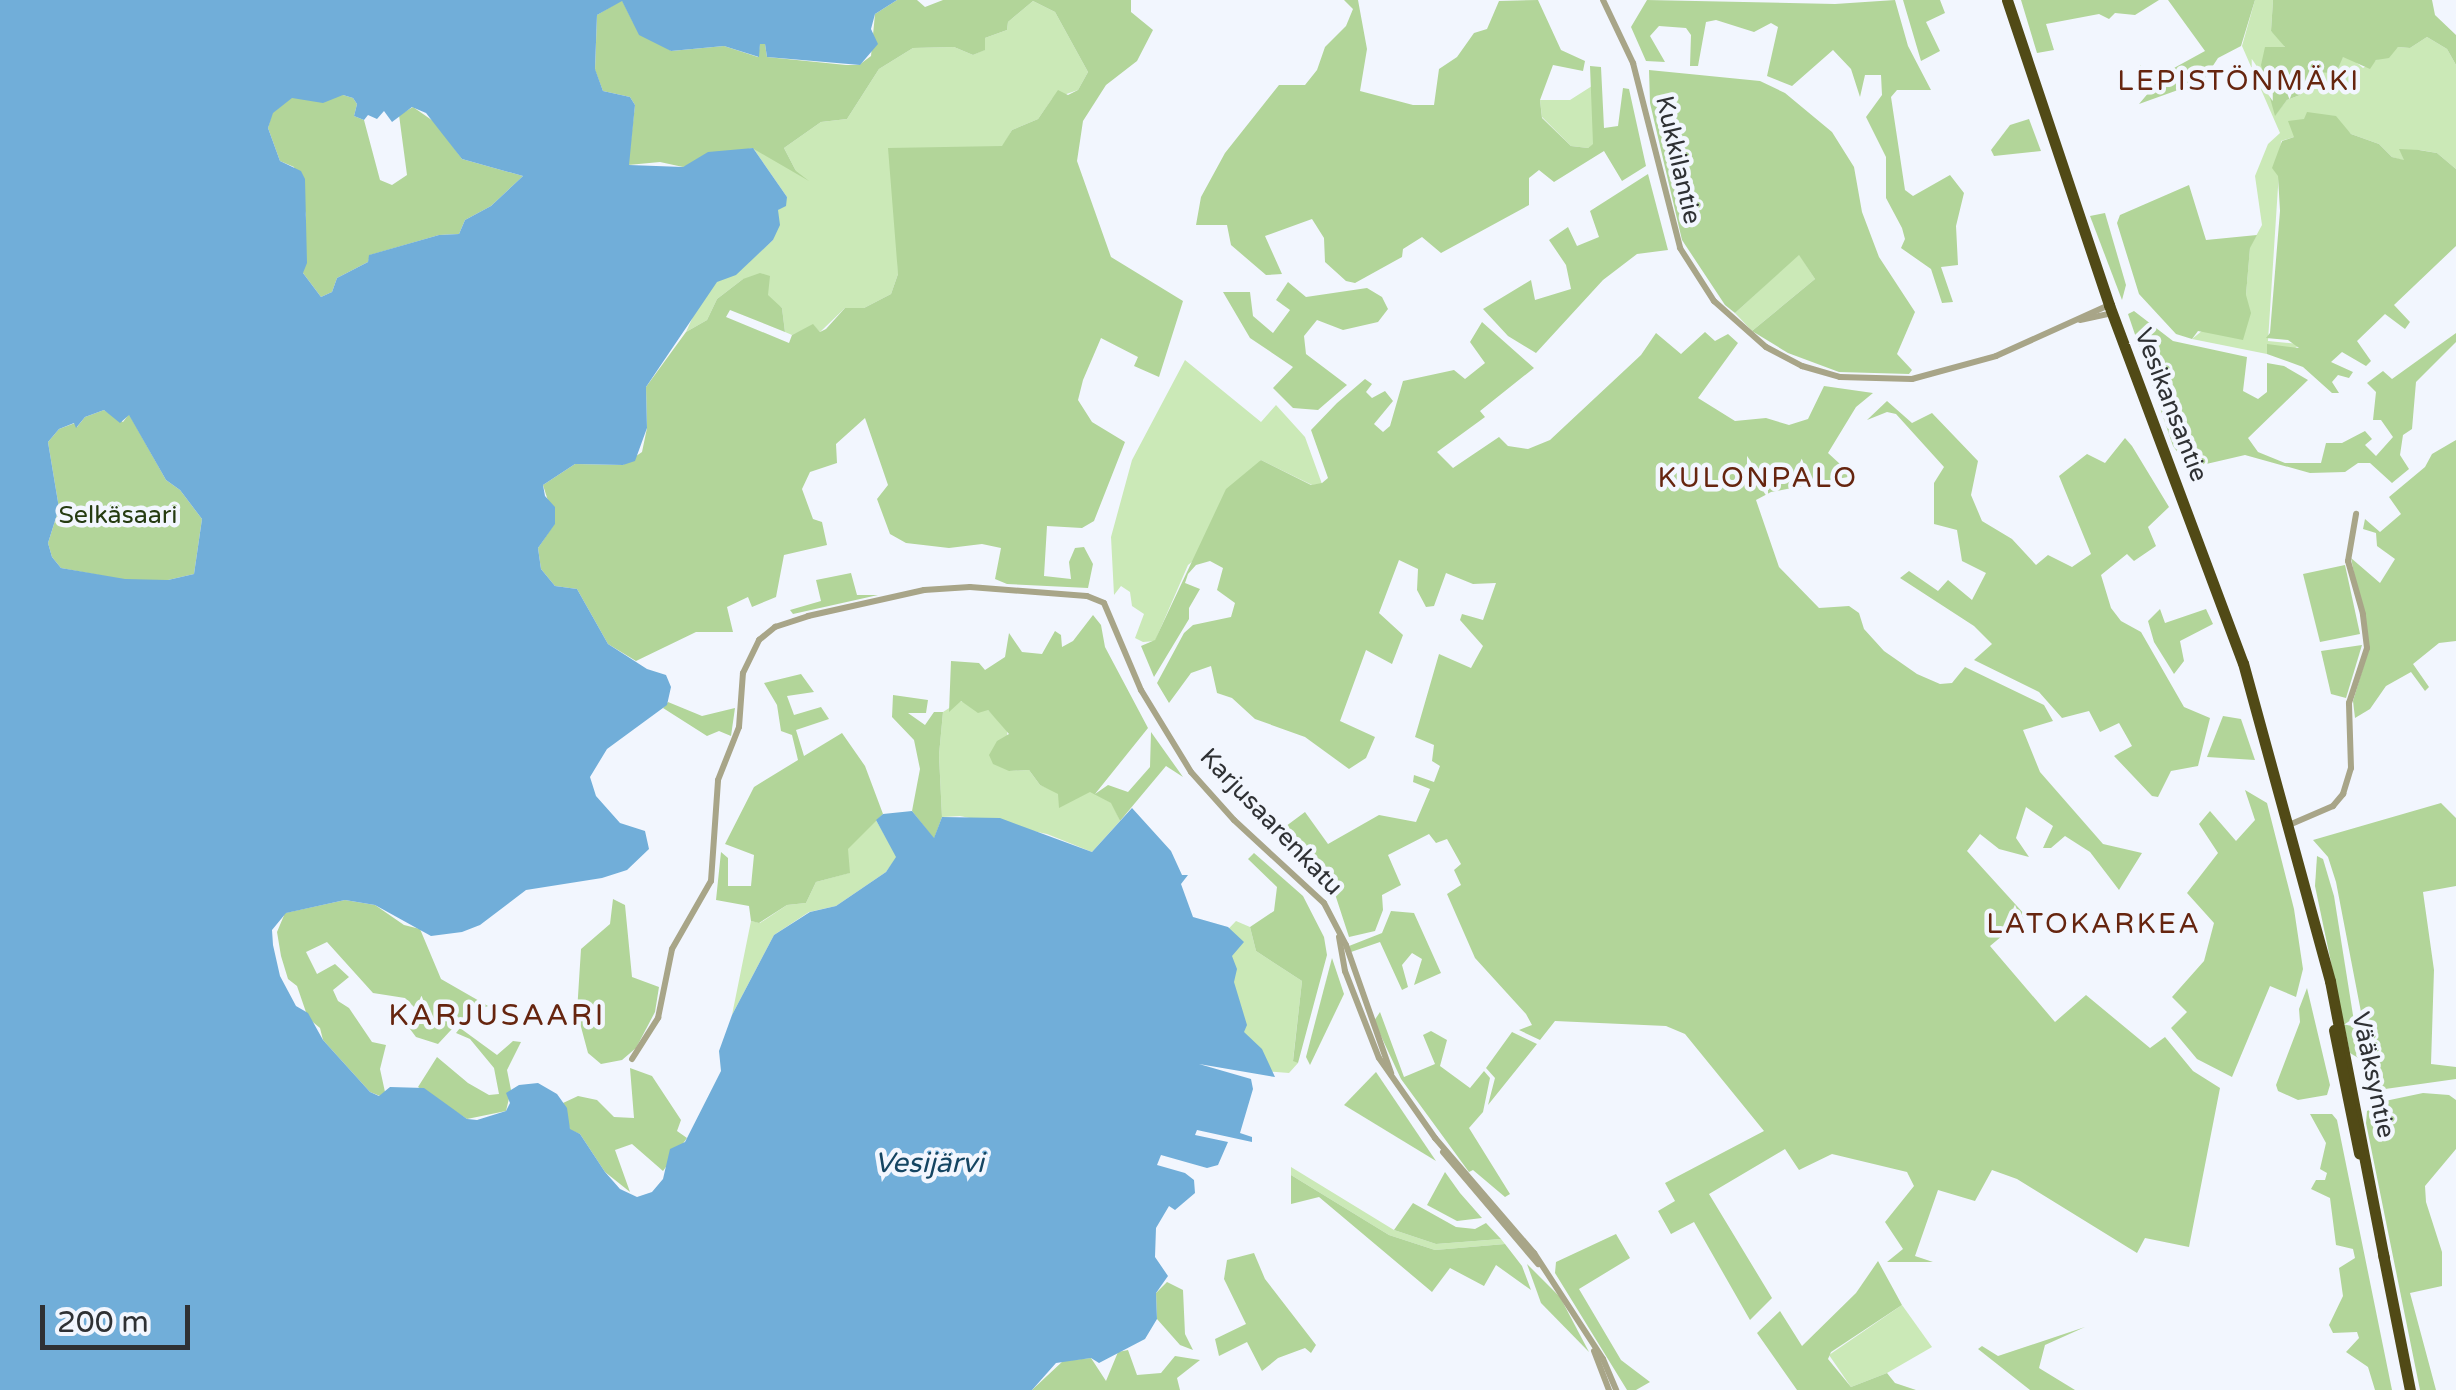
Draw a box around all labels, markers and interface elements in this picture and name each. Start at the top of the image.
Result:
district label: LEPISTÖNMÄKI [2117,64,2361,98]
street label: Kukkilantie [1649,93,1707,227]
street label: Vesikansantie [2128,324,2214,486]
district label: KULONPALO [1657,461,1859,495]
park label: Selkäsaari [58,500,178,530]
street label: Karjusaarenkatu [1193,742,1349,902]
district label: LATOKARKEA [1986,907,2202,941]
district label: KARJUSAARI [388,998,606,1034]
street label: Vääksyntie [2345,1009,2401,1141]
water label: Vesijärvi [874,1146,984,1180]
scale bar [45,1285,195,1347]
text: 200 m [57,1304,149,1341]

